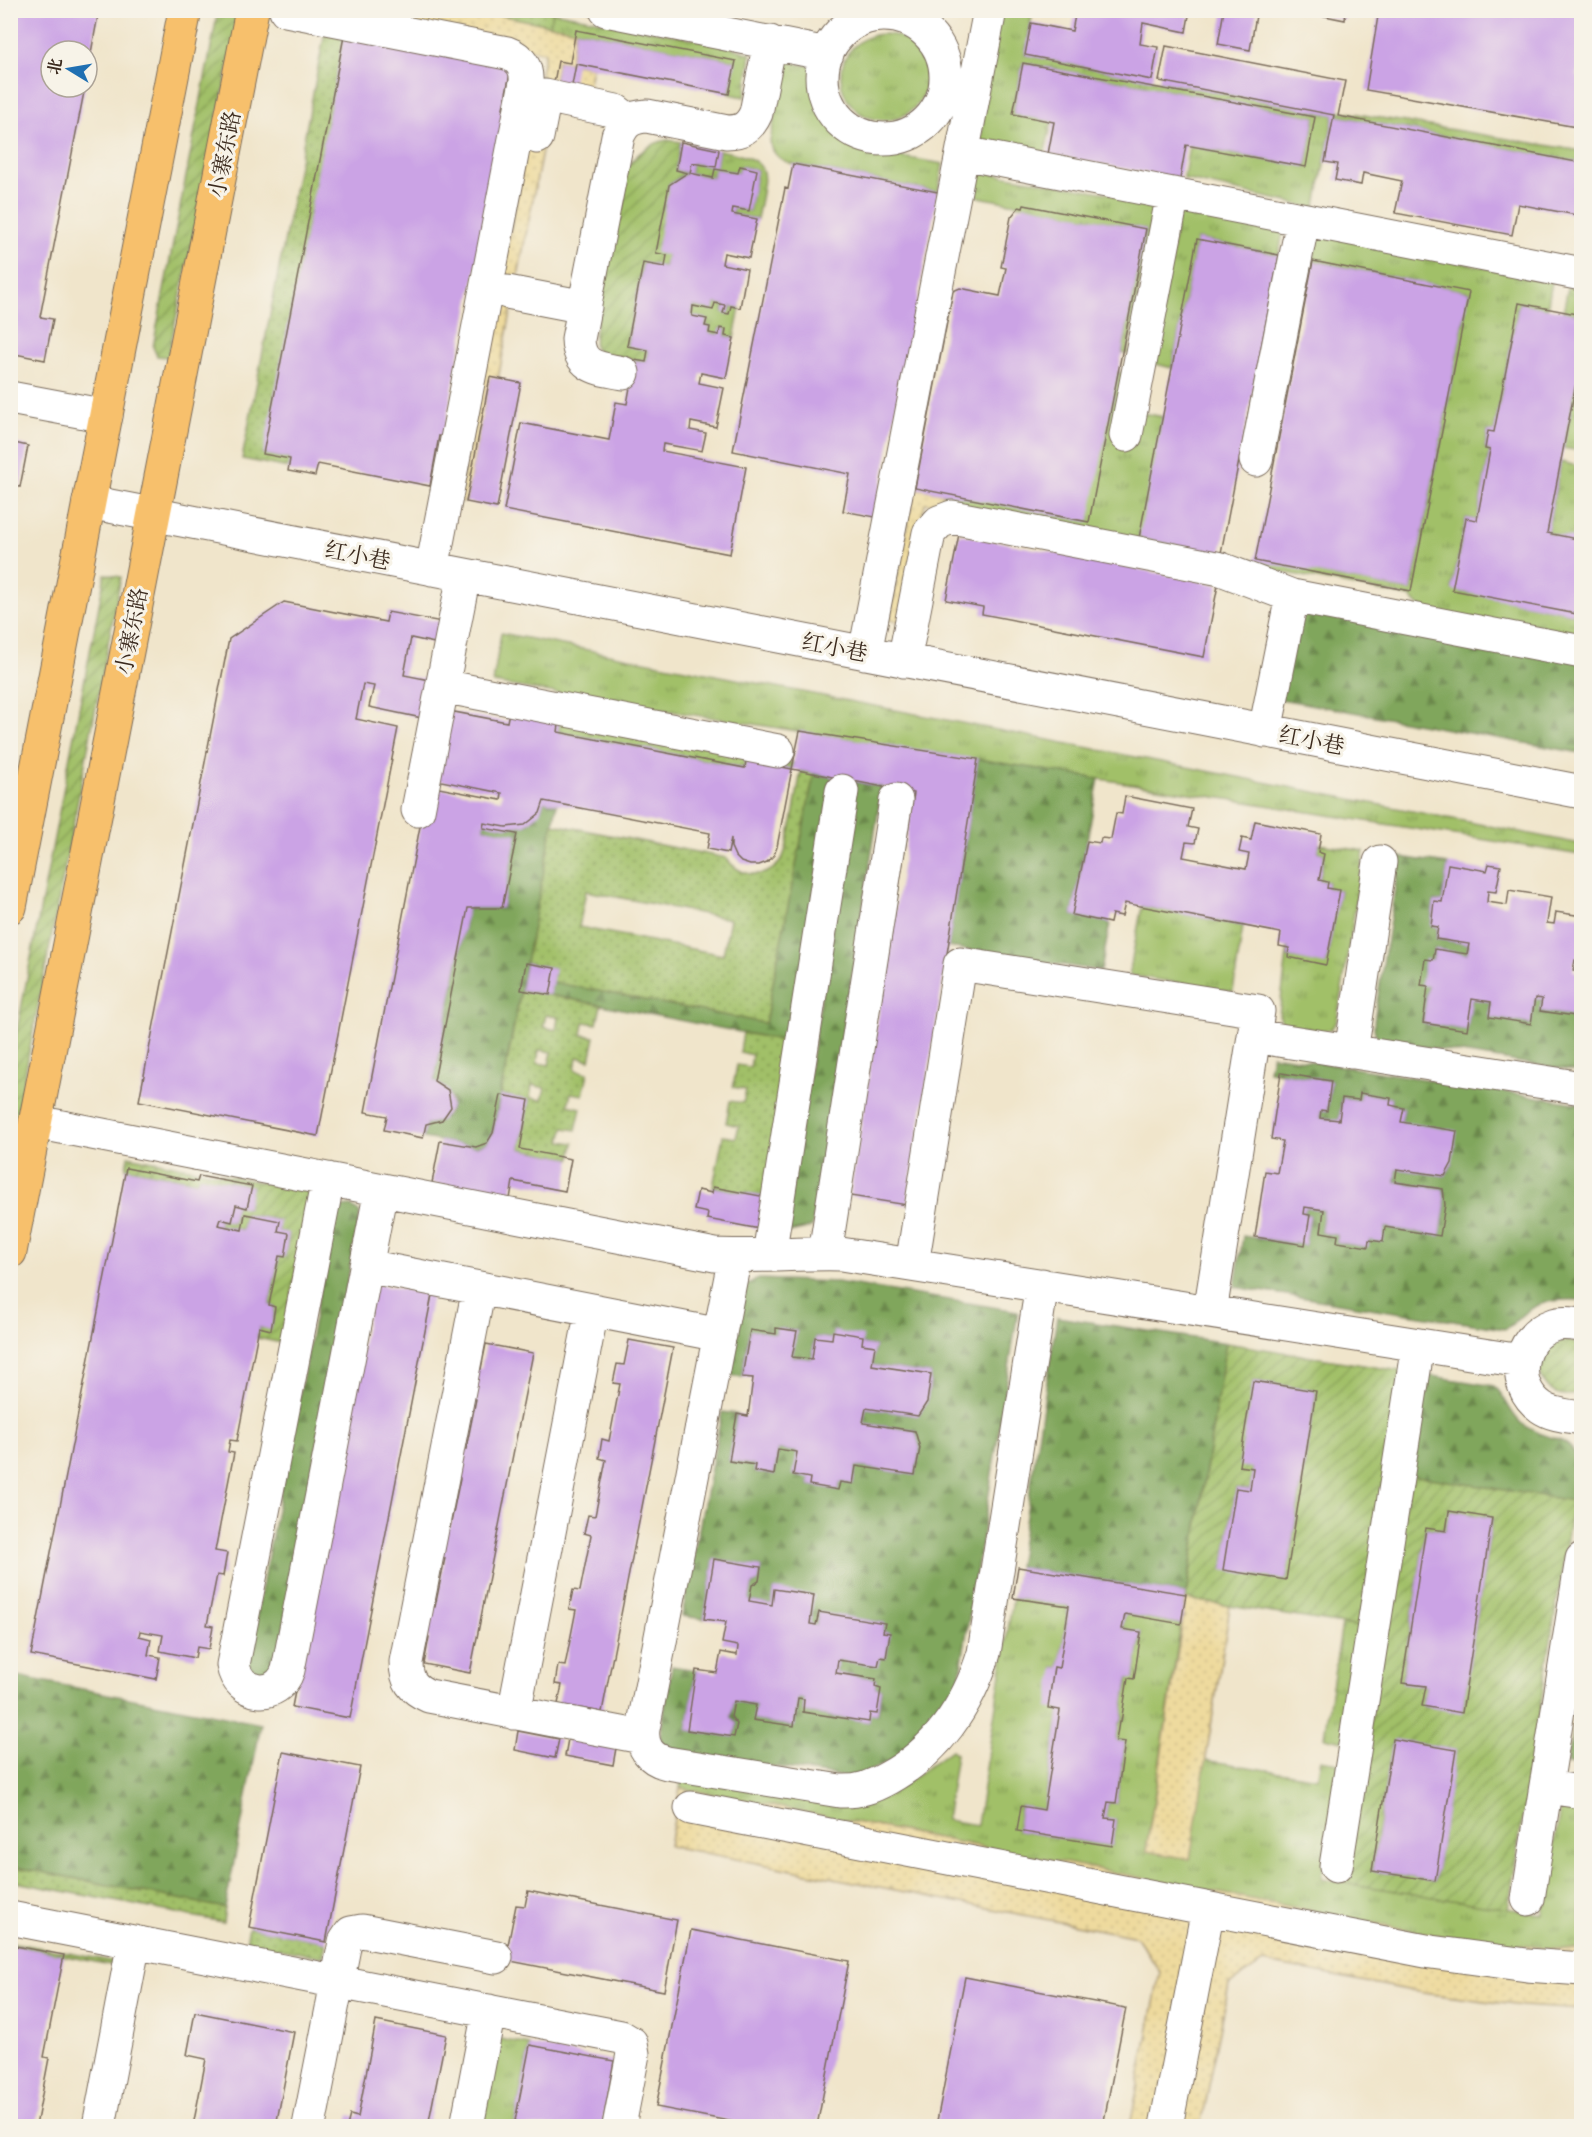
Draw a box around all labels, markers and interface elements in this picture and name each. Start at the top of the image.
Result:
north arrow [39,39,99,99]
text: 北 [43,56,67,76]
street label: 小寨东路 [202,108,247,200]
street label: 红小巷 [323,535,393,576]
street label: 小寨东路 [109,585,154,677]
street label: 红小巷 [800,627,870,668]
street label: 红小巷 [1277,720,1347,761]

